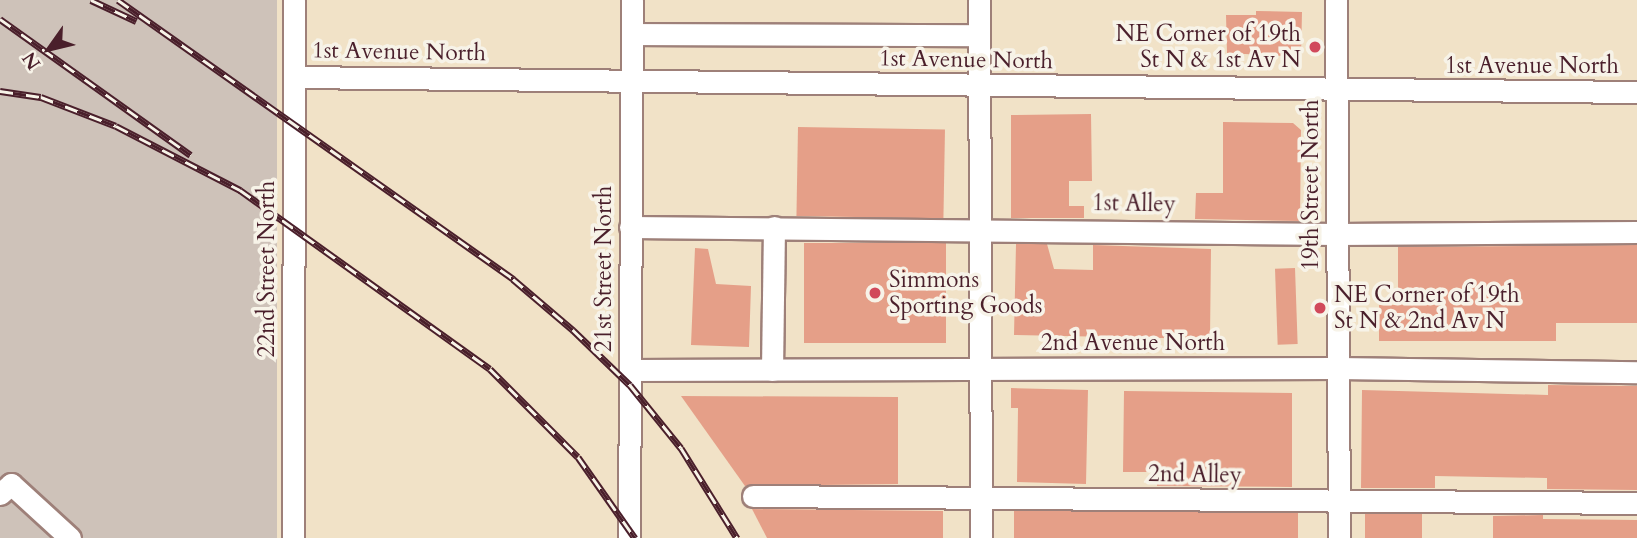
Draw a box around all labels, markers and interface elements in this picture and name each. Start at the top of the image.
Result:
north arrow [14,14,84,84]
place label: NE Corner of 19th St N & 1st Av N [1115,20,1301,74]
street label: 1st Avenue North [312,37,486,67]
marker: NE Corner of 19th St N & 1st Av N [1307,39,1323,55]
street label: 1st Avenue North [879,45,1053,75]
text: N [16,47,47,75]
street label: 1st Avenue North [1445,52,1619,80]
street label: 19th Street North [1297,99,1325,271]
street label: 22nd Street North [253,181,281,357]
street label: 21st Street North [590,186,618,352]
street label: 1st Alley [1092,189,1176,219]
place label: Simmons Sporting Goods [889,266,1042,320]
place label: NE Corner of 19th St N & 2nd Av N [1334,281,1520,335]
marker: Simmons Sporting Goods [867,285,883,301]
marker: NE Corner of 19th St N & 2nd Av N [1312,300,1328,316]
street label: 2nd Avenue North [1041,329,1225,357]
street label: 2nd Alley [1148,460,1242,490]

